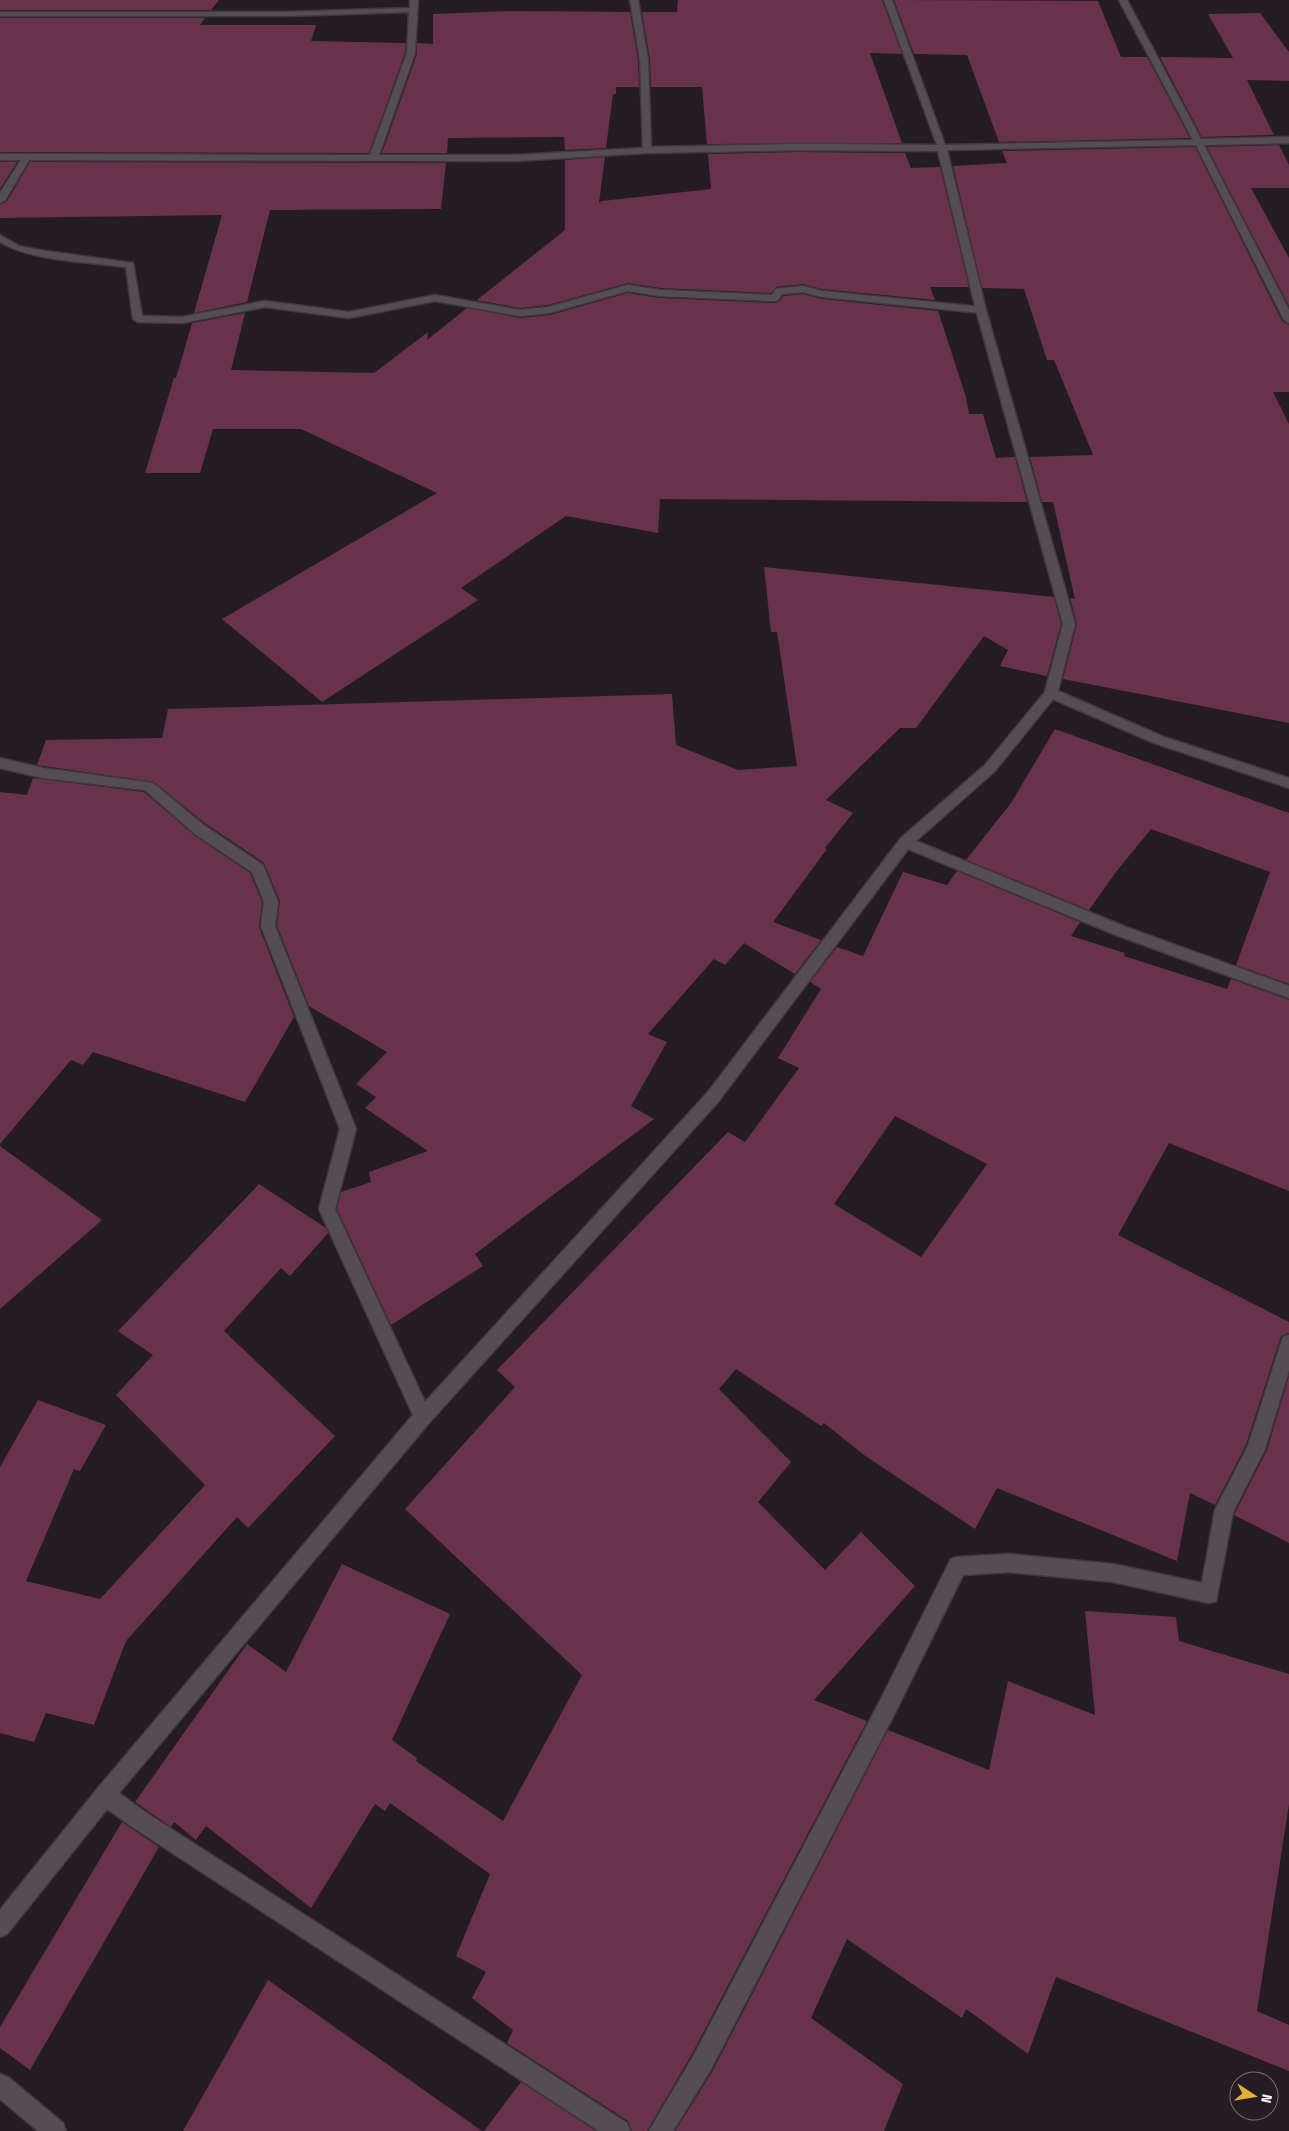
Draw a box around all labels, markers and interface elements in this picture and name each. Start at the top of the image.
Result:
north arrow [1229,2071,1279,2121]
text: N [1257,2093,1275,2104]

